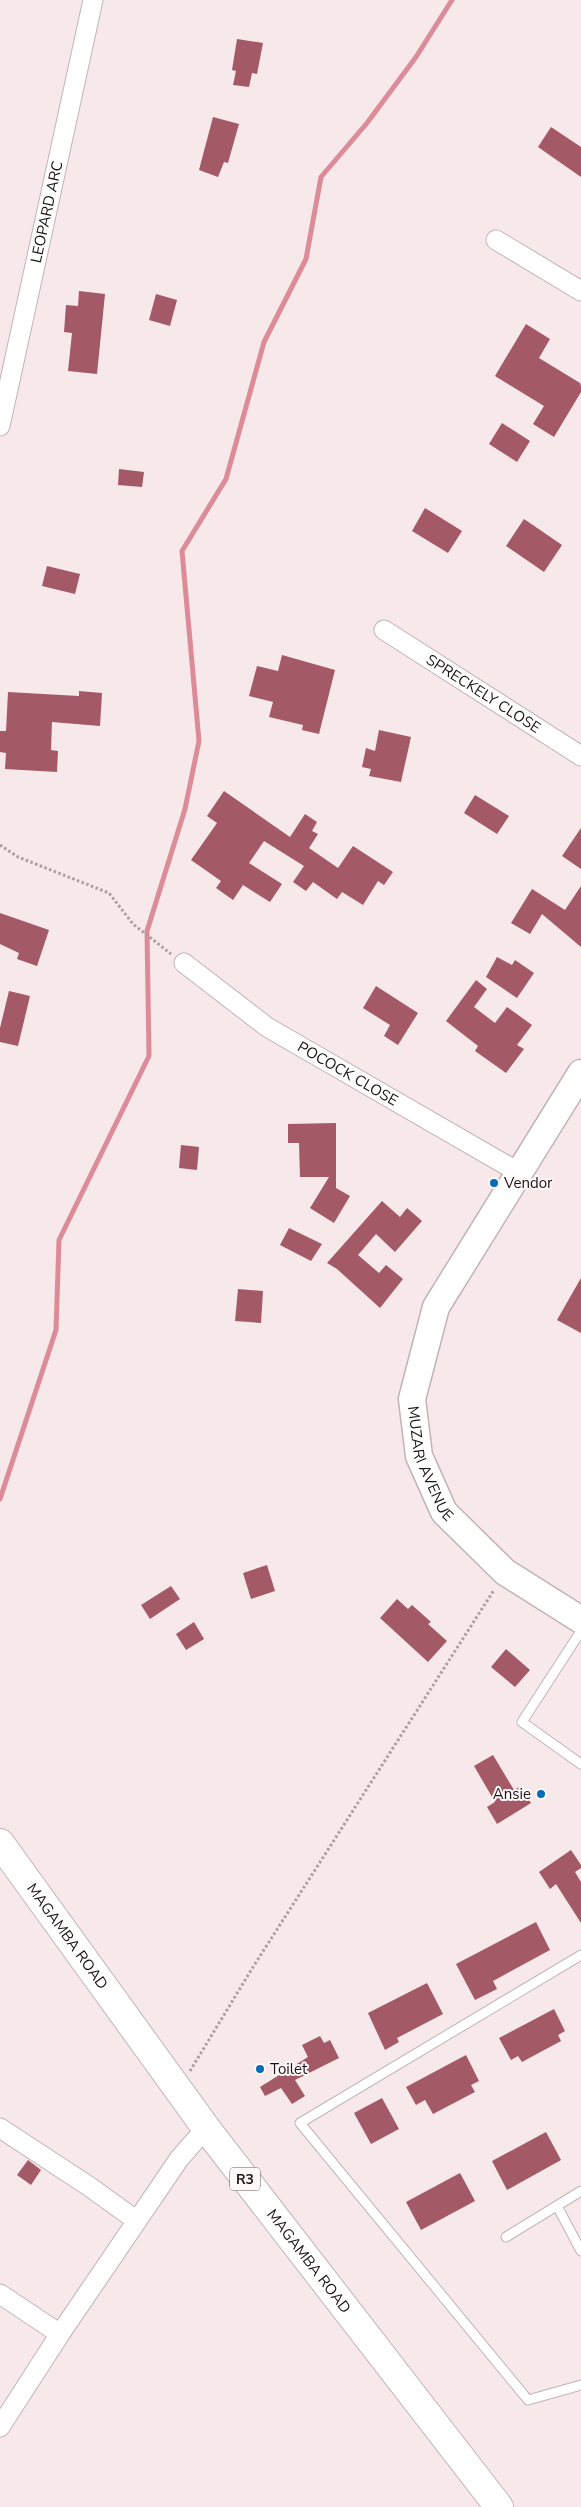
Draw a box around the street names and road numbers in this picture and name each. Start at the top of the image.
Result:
street label: LEOPARD ARC [26,159,68,265]
street label: SPRECKELY CLOSE [422,650,544,738]
street label: POCOCK CLOSE [294,1037,402,1110]
street label: MUZARI AVENUE [403,1405,458,1526]
street label: MAGAMBA ROAD [22,1879,113,1993]
road number: R3 [230,2168,260,2190]
street label: MAGAMBA ROAD [262,2205,356,2317]

